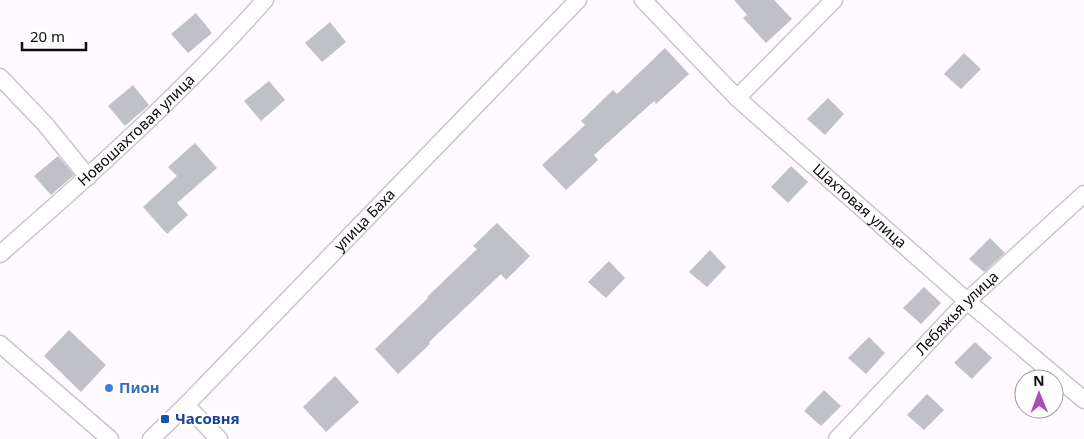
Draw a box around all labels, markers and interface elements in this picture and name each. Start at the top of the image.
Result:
scale bar [22,20,86,52]
text: 20 m [30,26,65,46]
street label: Новошахтовая улица [73,69,198,190]
street label: Шахтовая улица [809,158,911,252]
street label: улица Баха [329,184,399,255]
street label: Лебяжья улица [910,266,1002,359]
north arrow [1014,369,1064,419]
text: N [1033,371,1045,390]
place label: Пион [119,377,160,397]
marker: Пион [103,382,115,394]
place label: Часовня [175,408,240,428]
marker: Часовня [159,413,171,425]

